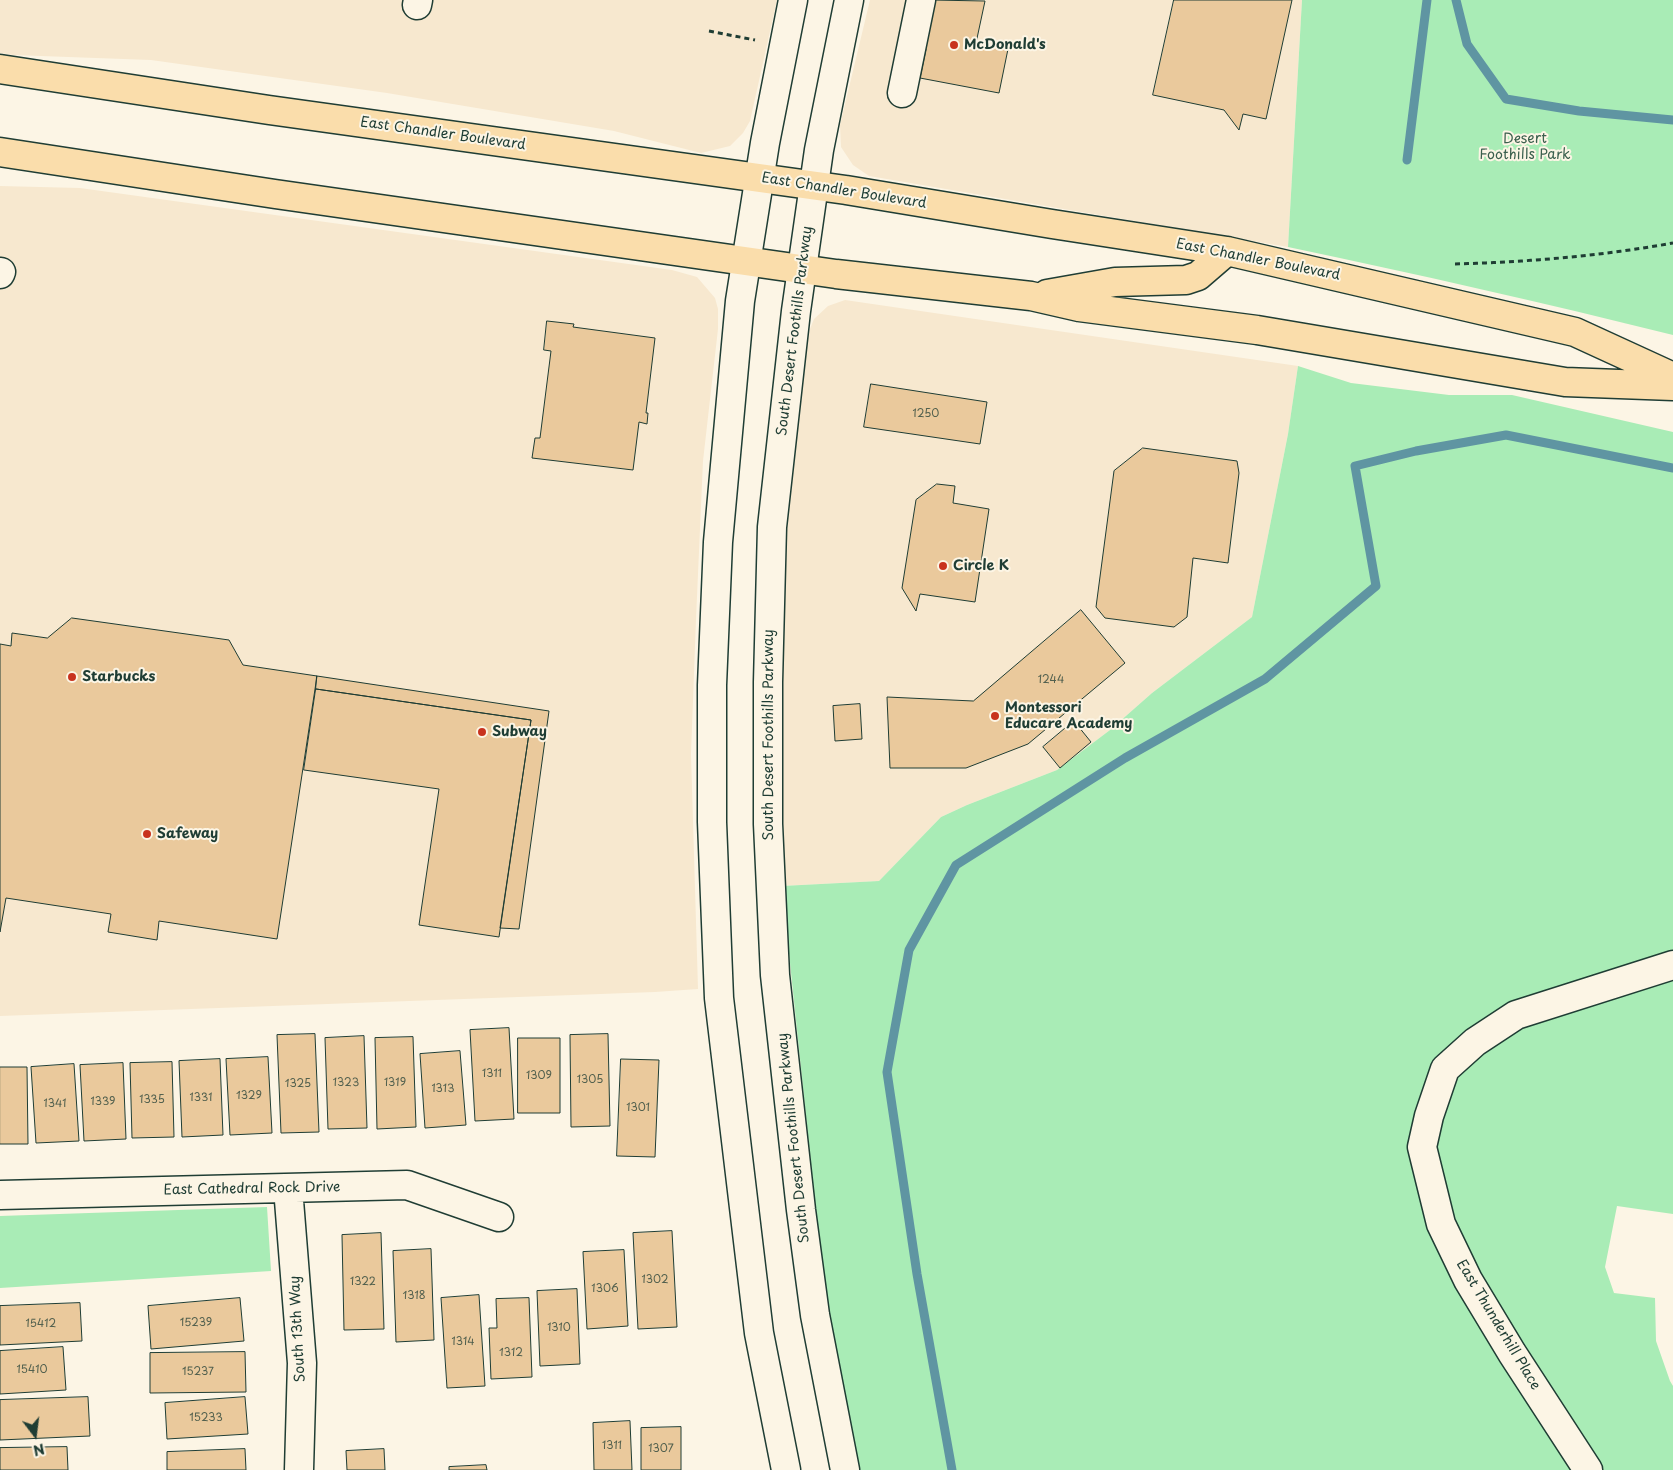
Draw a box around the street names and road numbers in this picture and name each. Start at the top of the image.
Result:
street label: East Chandler Boulevard [359,114,527,154]
street label: East Chandler Boulevard [760,170,928,212]
street label: South Desert Foothills Parkway [774,225,816,437]
street label: East Chandler Boulevard [1175,236,1341,284]
street label: South Desert Foothills Parkway [761,630,777,840]
street label: South Desert Foothills Parkway [775,1032,813,1244]
street label: East Cathedral Rock Drive [163,1179,341,1199]
street label: East Thunderhill Place [1452,1257,1544,1393]
street label: South 13th Way [287,1275,309,1383]

